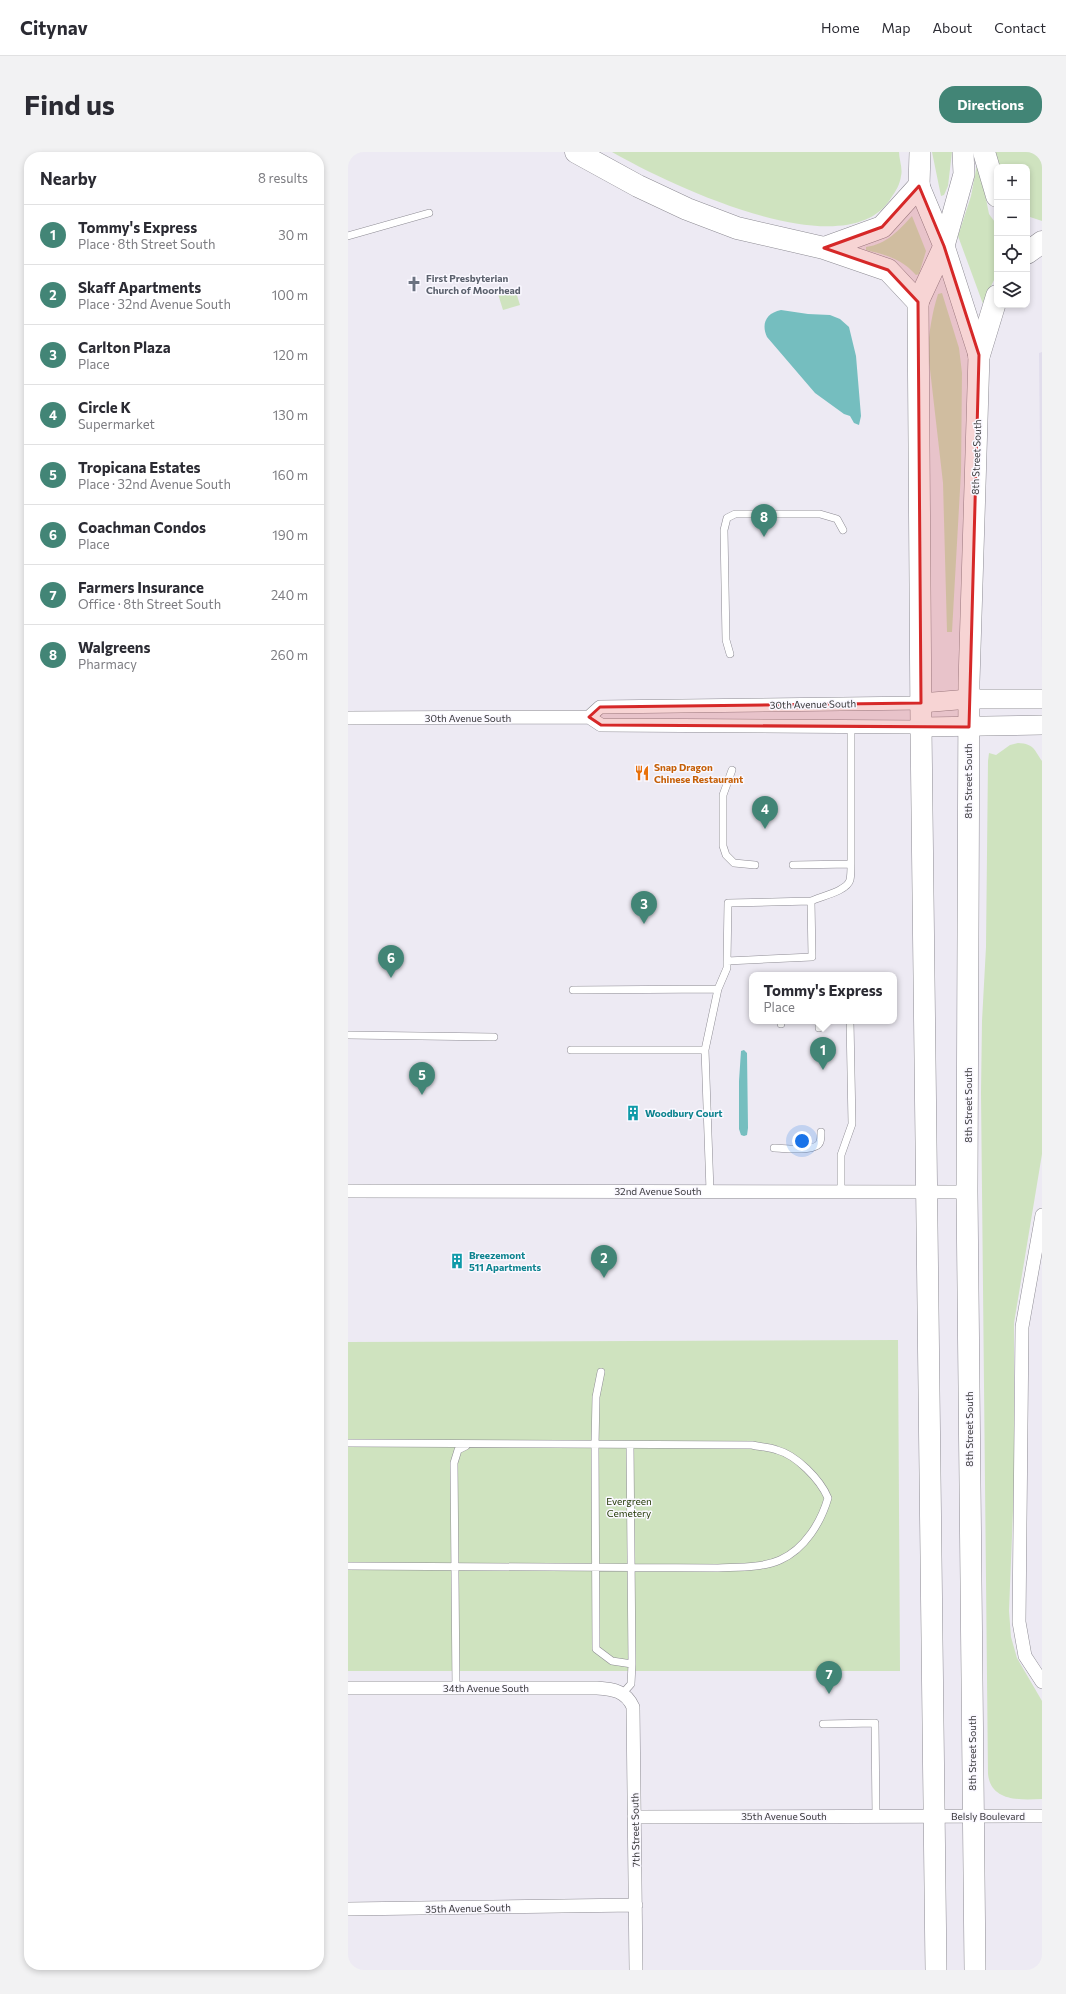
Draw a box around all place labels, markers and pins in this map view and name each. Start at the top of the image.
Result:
place label: First Presbyterian Church of Moorhead [426,272,521,296]
church icon: First Presbyterian Church of Moorhead [405,275,423,293]
pin: 8 [751,504,777,537]
place label: Snap Dragon Chinese Restaurant [654,761,743,785]
restaurant icon: Snap Dragon Chinese Restaurant [633,764,651,782]
pin: 4 [752,796,778,829]
pin: 3 [631,891,657,924]
pin: 6 [378,945,404,978]
pin: 1 [810,1037,836,1070]
pin: 5 [409,1062,435,1095]
building icon: Woodbury Court [624,1104,642,1122]
place label: Woodbury Court [645,1107,723,1119]
pin: 2 [591,1245,617,1278]
place label: Breezemont 511 Apartments [469,1249,542,1273]
building icon: Breezemont 511 Apartments [448,1252,466,1270]
pin: 7 [816,1661,842,1694]

